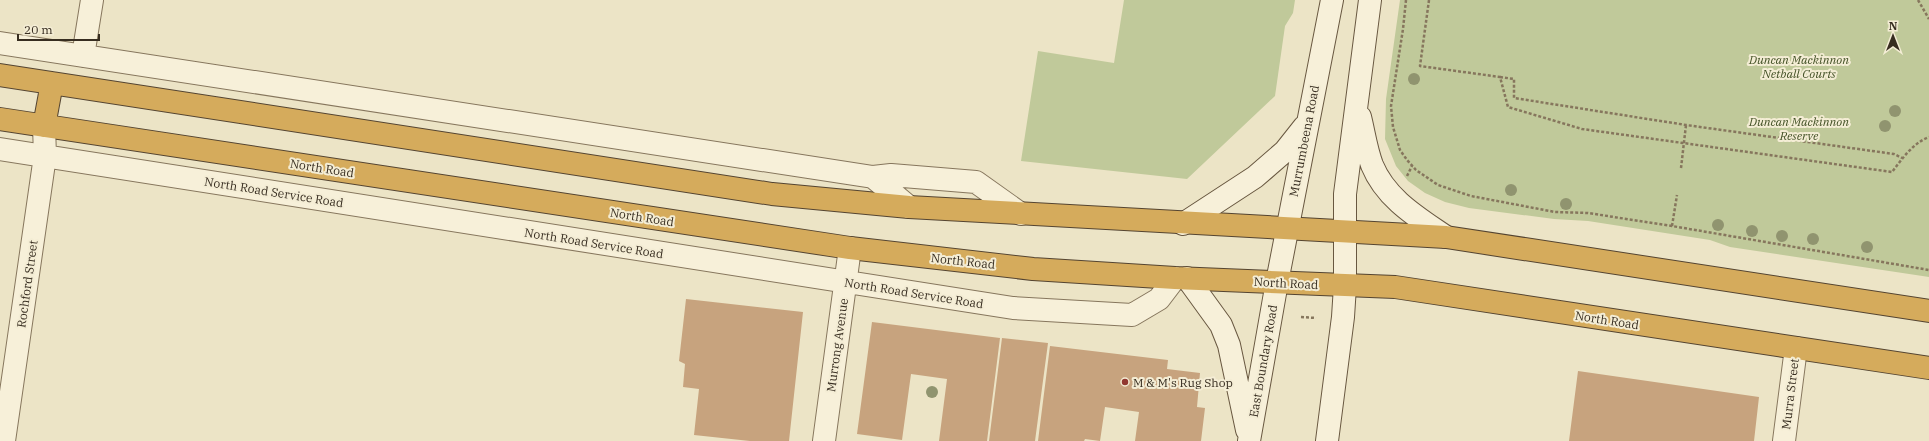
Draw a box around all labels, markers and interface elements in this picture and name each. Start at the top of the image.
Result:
scale bar [18,16,99,42]
north arrow [1873,16,1913,56]
text: N [1889,19,1898,33]
text: 20 m [24,22,53,37]
park label: Duncan Mackinnon Netball Courts [1748,52,1849,81]
street label: Murrumbeena Road [1286,84,1322,198]
park label: Duncan Mackinnon Reserve [1748,114,1849,143]
street label: North Road [289,156,355,180]
street label: North Road Service Road [203,174,345,210]
street label: North Road [609,205,675,229]
street label: North Road Service Road [523,225,665,261]
street label: Rochford Street [13,239,41,329]
street label: North Road [930,250,996,272]
street label: North Road [1253,274,1319,292]
street label: North Road Service Road [843,275,985,311]
street label: Murrong Avenue [823,297,851,393]
street label: East Boundary Road [1246,303,1280,419]
street label: North Road [1574,308,1640,332]
street label: Murra Street [1778,358,1802,430]
place label: M & M's Rug Shop [1133,375,1233,390]
marker: M & M's Rug Shop [1120,377,1130,387]

